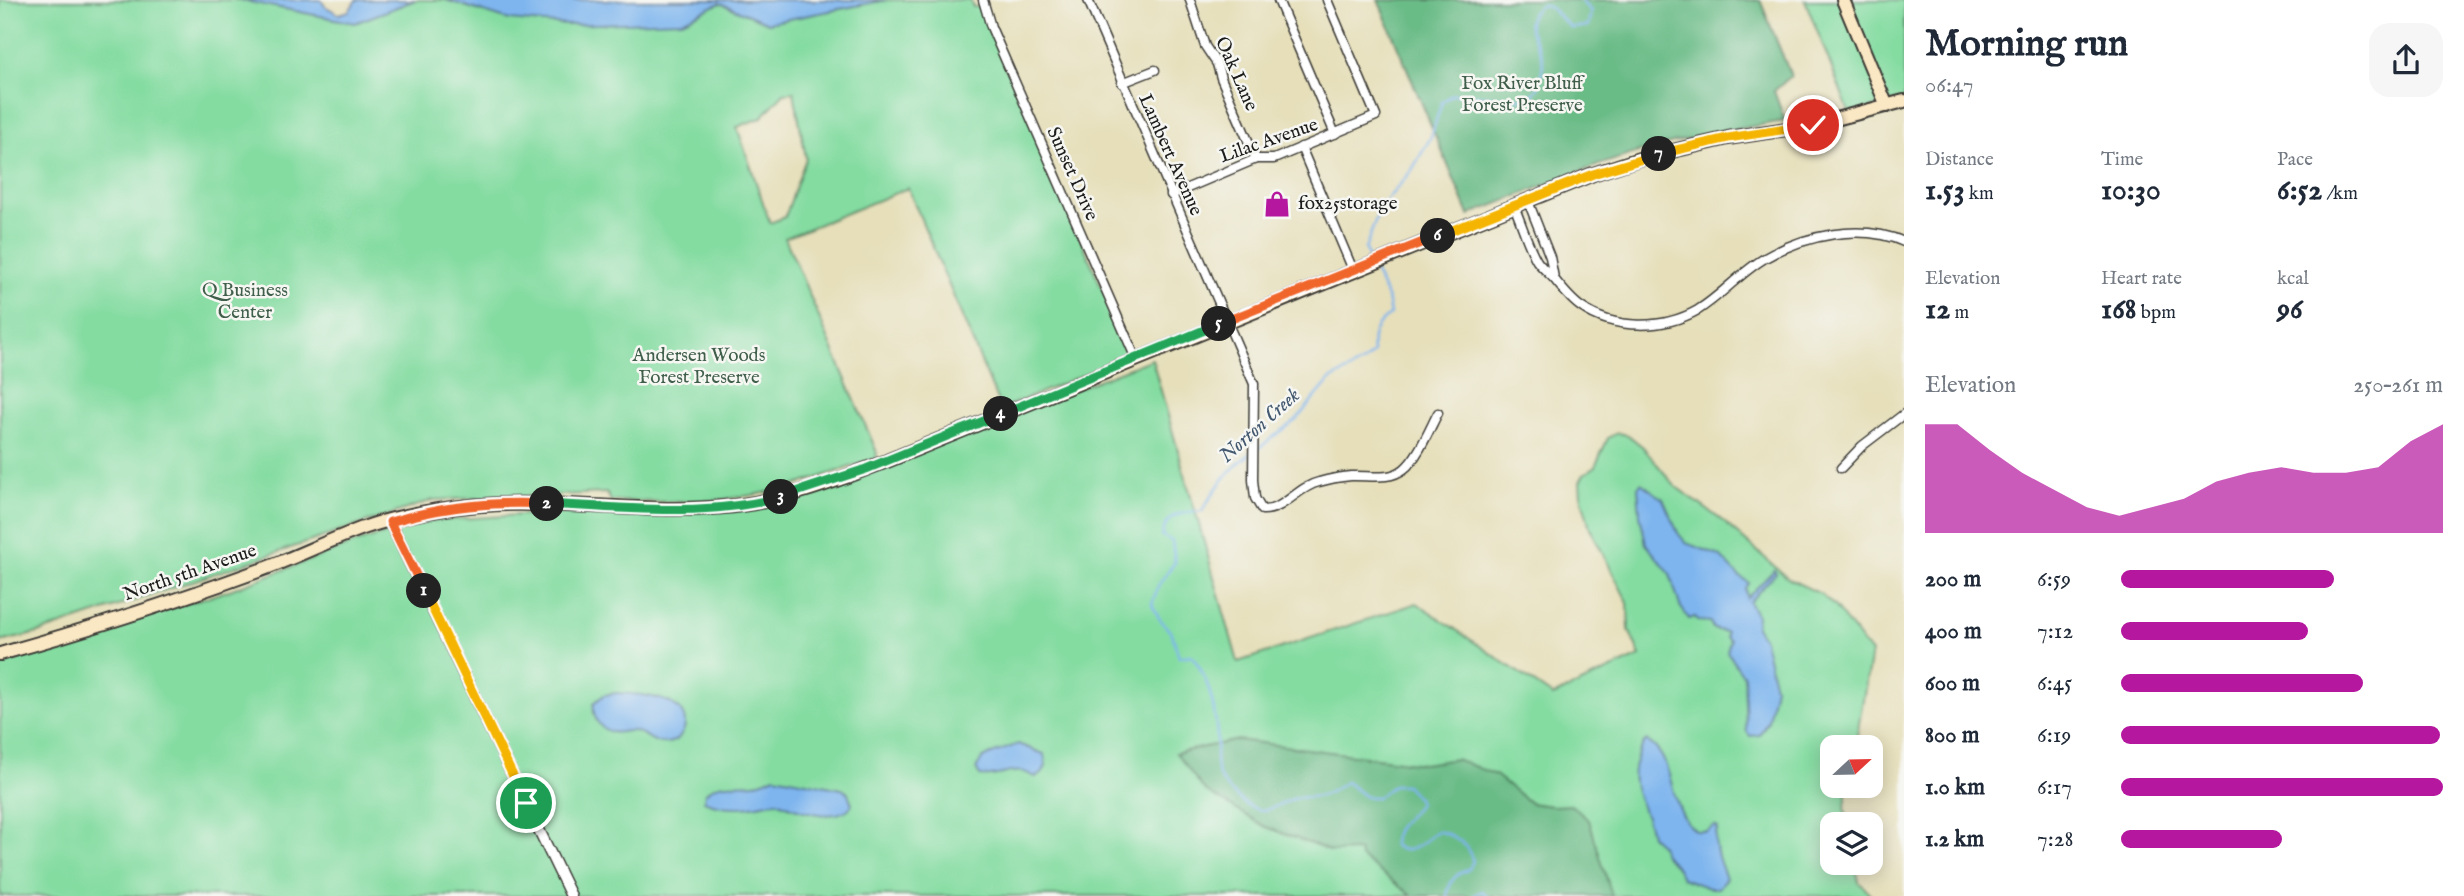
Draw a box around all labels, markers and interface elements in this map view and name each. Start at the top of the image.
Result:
text: Morning run [1925,21,2128,69]
button: share [2369,23,2443,97]
street label: Oak Lane [1209,33,1263,115]
text: 06:47 [1925,71,1973,100]
park label: Fox River Bluff Forest Preserve [1461,72,1586,118]
street label: Lambert Avenue [1132,90,1208,220]
pin [1783,95,1843,155]
icon: check [1794,106,1832,144]
street label: Lilac Avenue [1217,113,1322,169]
street label: Sunset Drive [1041,123,1103,225]
pin: 7 [1642,136,1676,172]
text: 7 [1654,141,1663,165]
text: Distance [1925,148,1994,172]
text: Time [2101,148,2143,172]
text: Pace [2277,148,2313,172]
text: 1.53 [1925,172,1965,210]
text: 10:30 [2101,172,2161,210]
text: 6:52 [2277,172,2322,210]
text: km [1965,182,1994,206]
text: /km [2322,182,2358,206]
shop icon: fox25storage [1262,189,1292,219]
place label: fox25storage [1298,192,1398,216]
pin: 6 [1420,218,1456,254]
text: 6 [1433,223,1442,247]
text: Elevation [1925,267,2000,291]
text: Heart rate [2101,267,2182,291]
text: kcal [2277,267,2309,291]
park label: Q Business Center [202,279,288,325]
text: 12 [1925,291,1950,329]
text: 168 [2101,291,2137,329]
text: 96 [2277,291,2303,329]
text: m [1950,301,1969,325]
text: bpm [2137,301,2176,325]
pin: 5 [1202,306,1236,342]
text: 5 [1215,311,1222,335]
park label: Andersen Woods Forest Preserve [632,344,765,390]
text: Elevation [1925,371,2016,400]
text: 250–261 m [2353,371,2443,400]
water label: Norton Creek [1214,382,1307,469]
pin: 4 [984,396,1018,432]
text: 4 [996,401,1005,425]
pin: 3 [764,480,798,514]
text: 3 [777,484,784,508]
pin: 2 [530,486,564,522]
text: 2 [542,491,551,515]
street label: North 5th Avenue [120,539,260,607]
text: 200 m [1925,565,1981,594]
text: 6:59 [2037,565,2071,594]
pin: 1 [406,574,442,608]
text: 1 [420,578,427,602]
text: 400 m [1925,617,1982,646]
text: 7:12 [2037,617,2073,646]
text: 600 m [1925,669,1980,698]
text: 6:45 [2037,669,2072,698]
text: 800 m [1925,721,1979,750]
text: 6:19 [2037,721,2071,750]
north arrow [1820,735,1883,798]
map controls [1820,735,1883,875]
pin [496,773,556,833]
text: 1.0 km [1925,773,1985,802]
text: 6:17 [2037,773,2072,802]
icon: arrive [507,784,545,822]
button: layers [1820,812,1883,875]
text: 1.2 km [1925,825,1984,854]
text: 7:28 [2037,825,2074,854]

